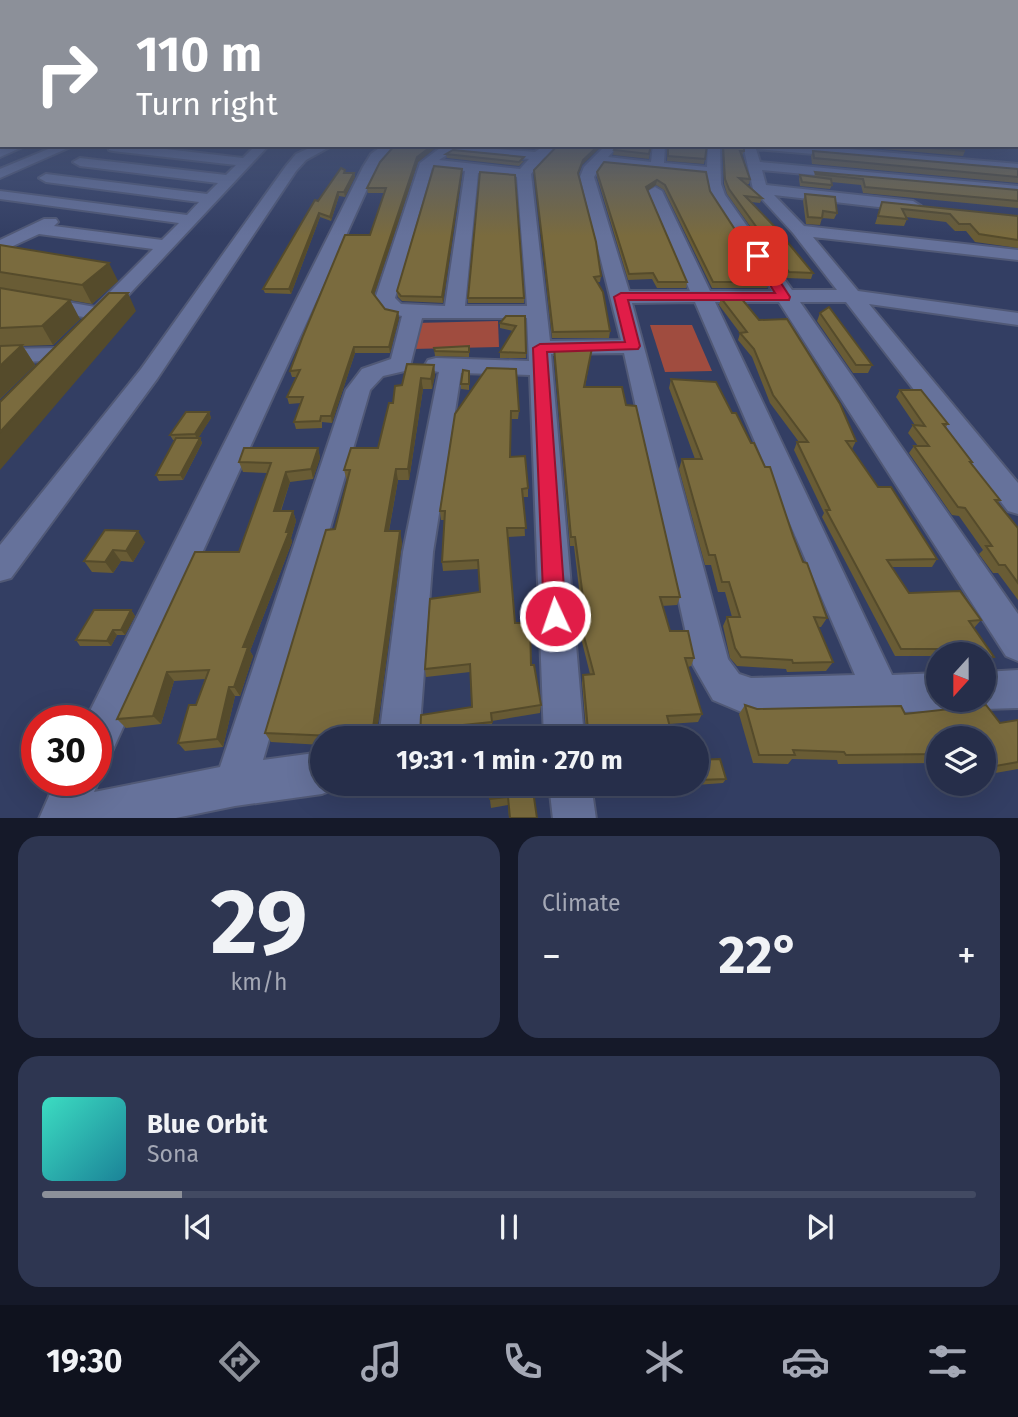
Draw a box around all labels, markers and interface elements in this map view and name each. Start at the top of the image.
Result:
text: 110 m [136,25,262,84]
icon: right [21,28,112,119]
text: Turn right [136,85,278,123]
pin [728,226,788,286]
icon: arrive [739,237,777,275]
position arrow [518,579,592,653]
north arrow [926,642,996,712]
map controls [926,642,996,796]
speed limit sign: 30 [21,705,112,796]
button: layers [926,726,996,796]
text: 19:31 · 1 min · 270 m [396,745,623,776]
text: 29 [210,868,308,977]
text: Climate [542,889,621,917]
text: 22° [719,924,799,987]
text: − [542,933,561,979]
text: + [957,933,976,979]
text: km/h [231,968,287,996]
text: Blue Orbit [147,1109,267,1140]
text: Sona [147,1140,199,1168]
icon: previous [179,1208,217,1246]
icon: pause [490,1208,528,1246]
icon: next [801,1208,839,1246]
icon: directions [215,1337,264,1386]
icon: music [357,1337,406,1386]
icon: phone [498,1337,547,1386]
icon: climate [640,1337,689,1386]
icon: car [781,1337,830,1386]
icon: filters [923,1337,972,1386]
text: 19:30 [46,1342,123,1380]

